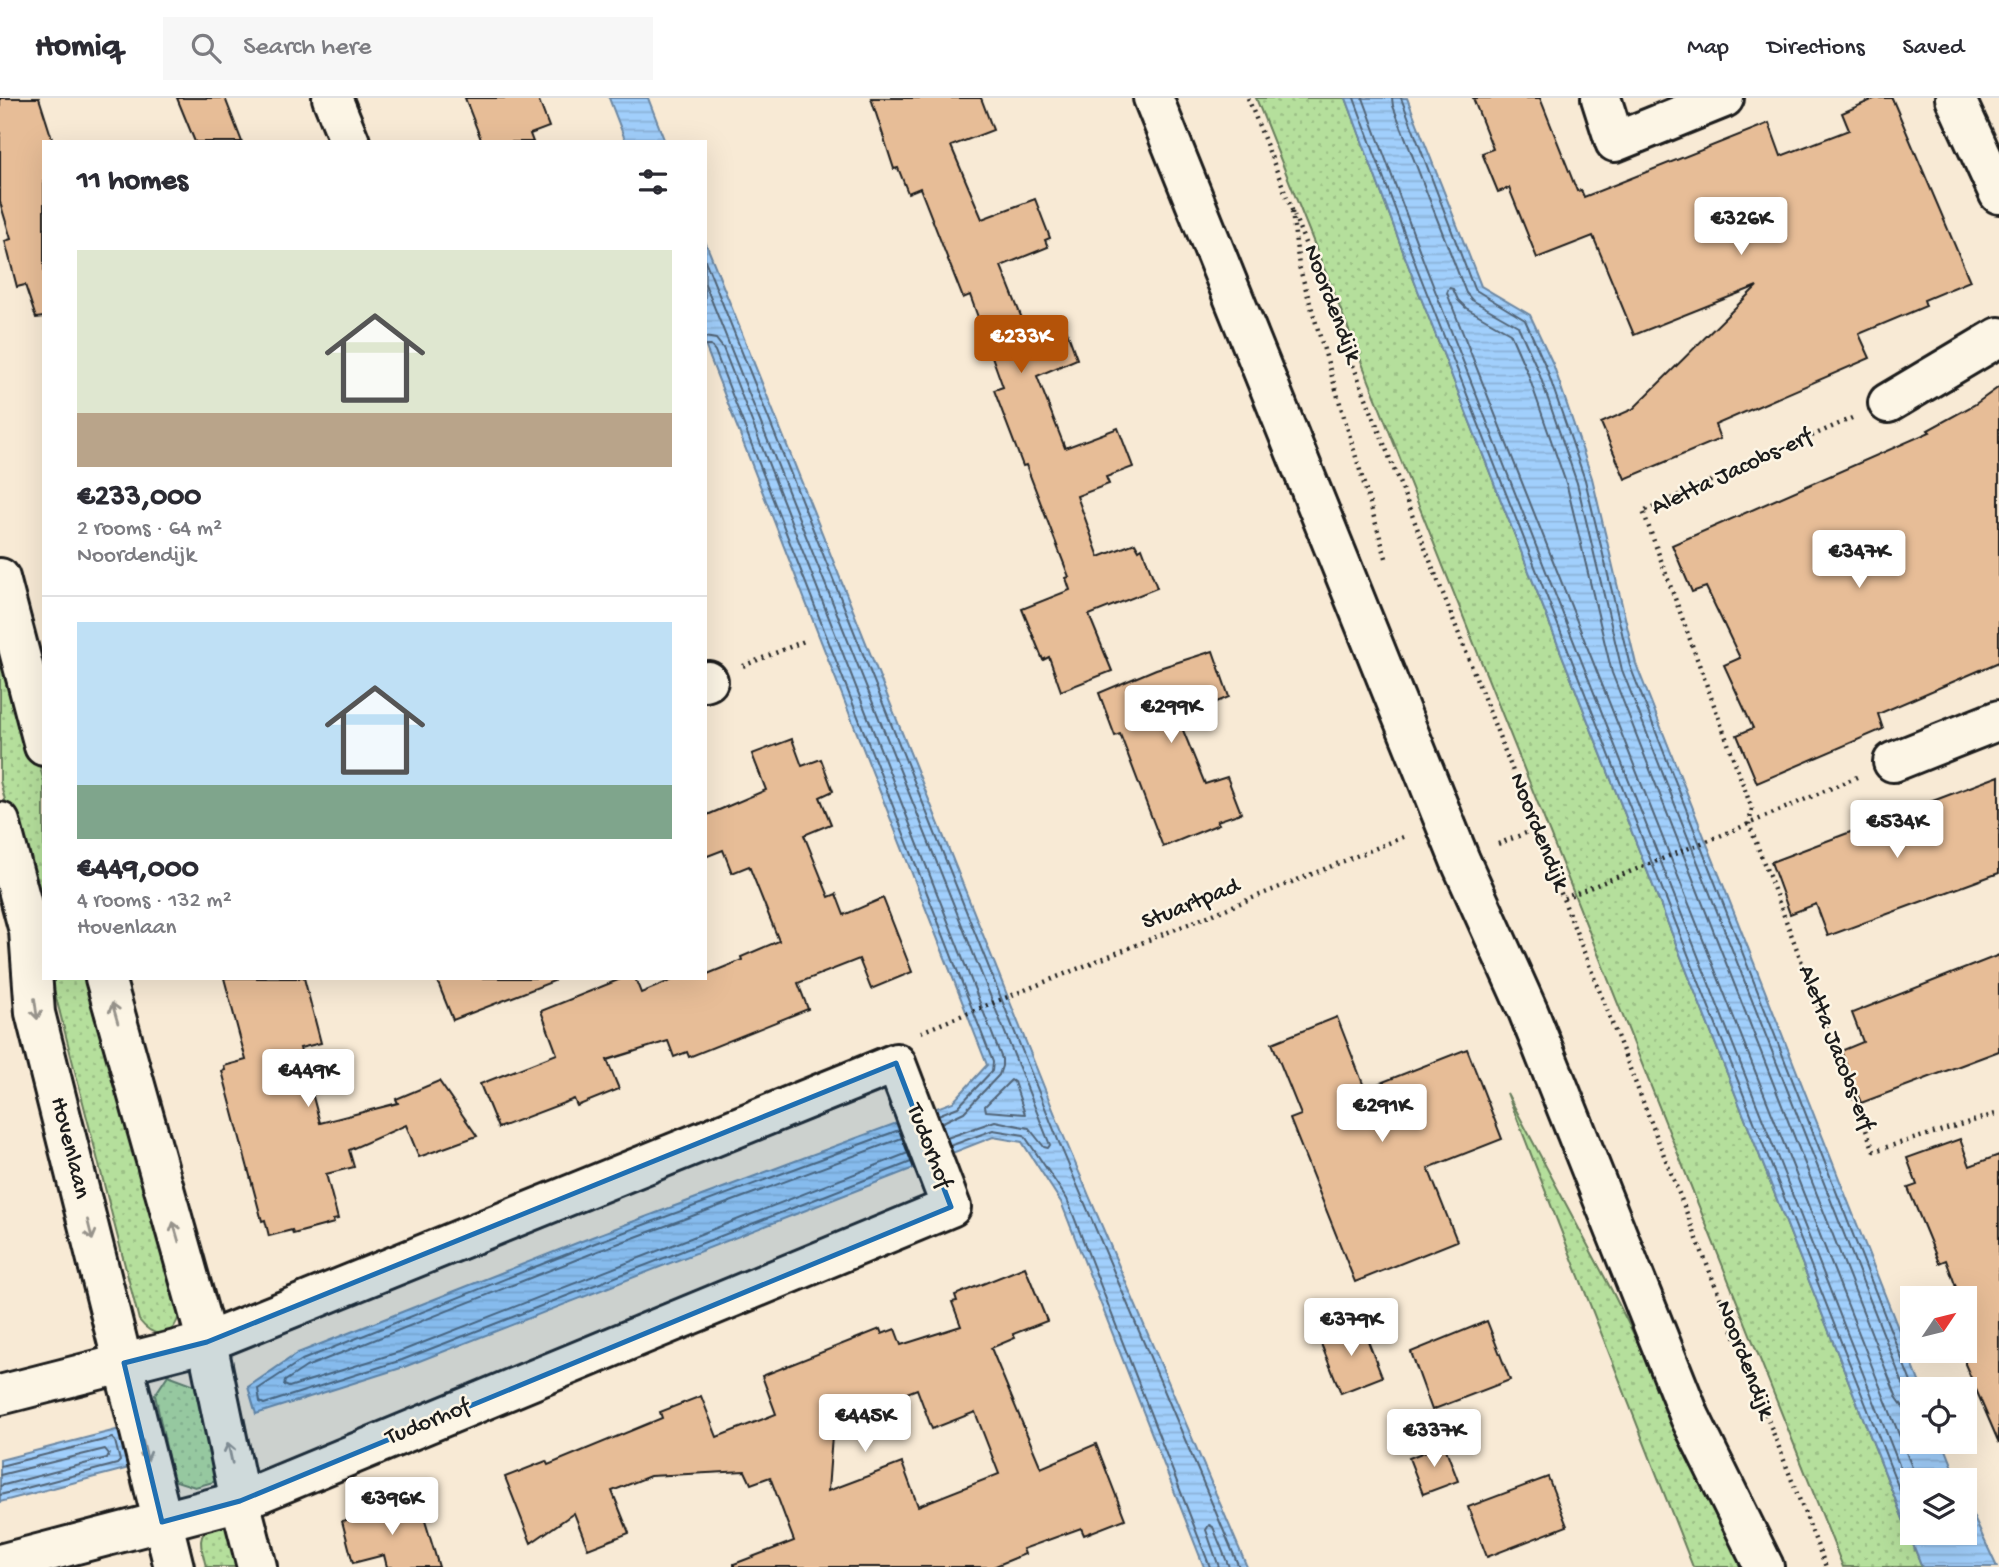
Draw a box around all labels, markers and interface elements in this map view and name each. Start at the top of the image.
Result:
search box [163,17,653,80]
text: Homiq [35,29,121,67]
icon: search [187,29,225,67]
text: Search here [243,33,371,64]
text: Map [1687,34,1729,63]
text: Directions [1767,34,1865,63]
text: Saved [1903,34,1964,63]
icon: filters [634,163,672,201]
text: 11 homes [77,165,188,200]
pin: €326K [1692,198,1790,257]
text: €326K [1710,206,1772,233]
street label: Noordendijk [1295,241,1368,369]
icon: home [312,295,438,421]
pin: €233K [972,316,1070,375]
text: €233K [990,324,1052,351]
street label: Aletta Jacobs-erf [1647,422,1819,523]
text: €233,000 [77,481,201,516]
text: 2 rooms · 64 m² [77,516,222,543]
pin: €347K [1810,531,1908,590]
text: €347K [1828,539,1890,566]
text: Noordendijk [77,543,196,570]
icon: home [312,667,438,793]
pin: €299K [1122,686,1220,745]
text: €299K [1141,694,1201,721]
street label: Noordendijk [1501,769,1576,897]
pin: €534K [1848,800,1946,860]
text: €534K [1866,809,1928,836]
text: €449,000 [77,853,199,888]
street label: Stuartpad [1138,872,1246,938]
text: 4 rooms · 132 m² [77,888,232,915]
text: Hovenlaan [77,915,177,942]
street label: Aletta Jacobs-erf [1790,961,1880,1136]
one-way arrow [29,997,42,1020]
one-way arrow [108,1002,121,1025]
pin: €449K [259,1049,357,1109]
text: €449K [278,1058,338,1085]
pin: €291K [1333,1084,1431,1144]
text: €291K [1353,1093,1411,1120]
street label: Hovenlaan [42,1094,96,1202]
street label: Tudorhof [898,1098,958,1194]
one-way arrow [84,1218,97,1241]
one-way arrow [169,1221,182,1243]
north arrow [1900,1286,1978,1363]
map controls [1900,1286,1977,1545]
street label: Noordendijk [1708,1297,1781,1425]
pin: €379K [1302,1298,1400,1358]
text: €379K [1320,1307,1382,1334]
button: locate [1900,1377,1977,1454]
street label: Tudorhof [380,1392,476,1454]
pin: €445K [816,1394,914,1454]
text: €445K [835,1403,895,1430]
pin: €337K [1385,1410,1483,1469]
text: €337K [1403,1418,1465,1445]
one-way arrow [139,1439,152,1462]
one-way arrow [223,1442,237,1465]
button: layers [1900,1468,1977,1545]
pin: €396K [343,1478,441,1537]
text: €396K [361,1486,423,1513]

